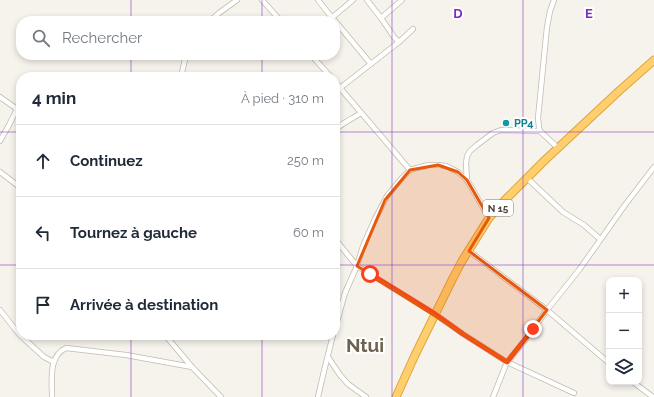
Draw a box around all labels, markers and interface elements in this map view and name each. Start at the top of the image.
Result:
text: D [453,6,463,21]
text: E [585,6,593,21]
search box [16,16,340,60]
icon: search [30,27,52,49]
text: Rechercher [62,29,142,47]
text: 4 min [32,88,76,108]
text: À pied · 310 m [241,91,324,106]
place label: PP4 [514,117,534,130]
marker: PP4 [501,118,511,128]
icon: ahead [32,150,54,172]
text: Continuez [70,152,143,170]
text: 250 m [287,153,324,168]
road number: N 15 [483,200,513,216]
icon: left [32,222,54,244]
text: Tournez à gauche [70,224,197,242]
text: 60 m [293,225,324,240]
route start [361,265,379,283]
map controls [606,277,642,385]
button: + [606,277,642,313]
icon: arrive [32,294,54,316]
text: Arrivée à destination [70,296,218,314]
button: − [606,313,642,349]
route end [524,320,542,338]
district label: Ntui [346,334,384,356]
button: layers [606,349,642,385]

